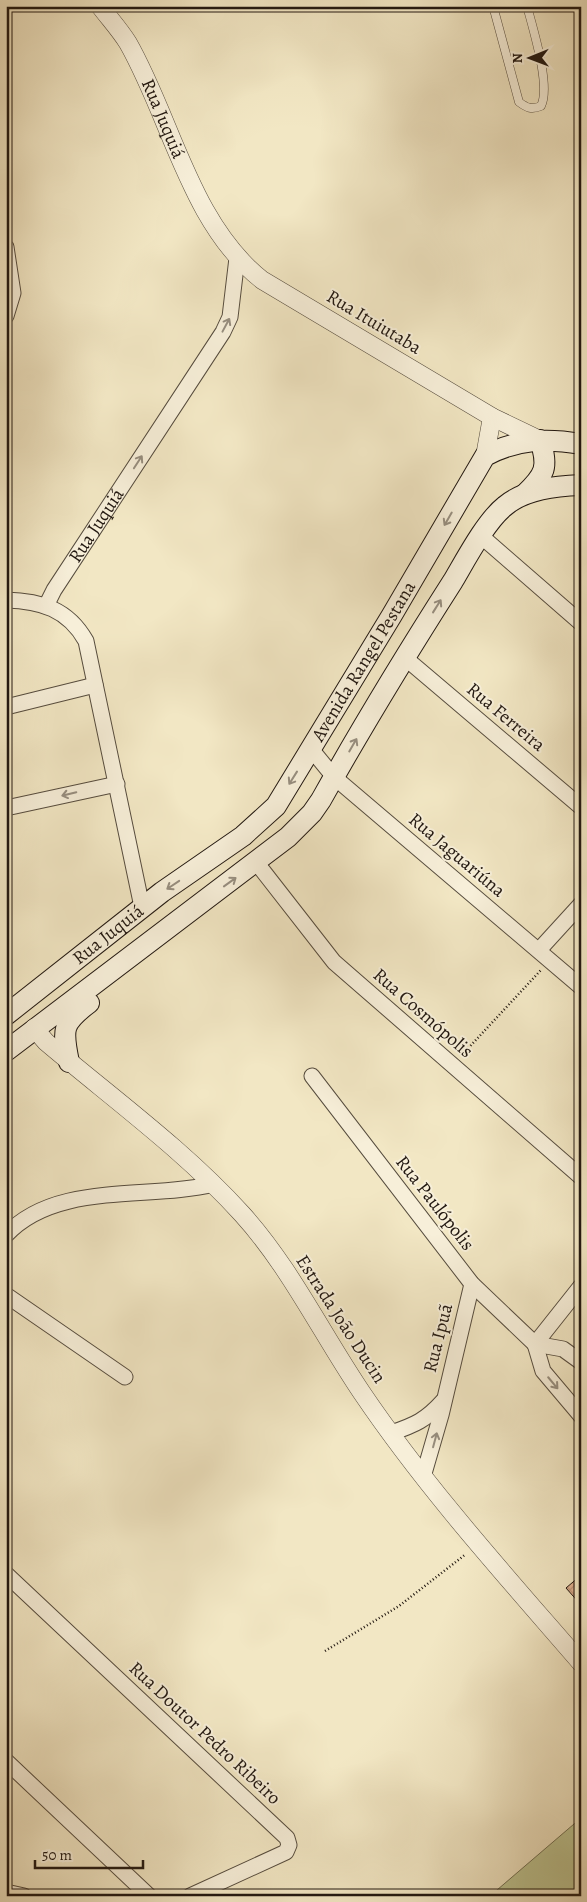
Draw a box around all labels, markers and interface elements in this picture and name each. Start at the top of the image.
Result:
north arrow [504,32,554,82]
text: N [508,53,527,63]
street label: Rua Juquiá [135,75,192,163]
street label: Rua Ituiutaba [322,283,427,361]
one-way arrow [221,318,231,333]
one-way arrow [133,455,143,469]
street label: Rua Juquiá [62,483,130,568]
one-way arrow [443,511,453,525]
street label: Avenida Rangel Pestana [305,576,422,747]
one-way arrow [431,599,442,613]
street label: Rua Ferreira [461,676,551,758]
one-way arrow [348,739,358,753]
one-way arrow [288,771,298,785]
one-way arrow [61,790,77,799]
street label: Rua Jaguariúna [403,807,511,903]
one-way arrow [223,876,236,887]
one-way arrow [166,879,180,890]
street label: Rua Juquiá [67,898,149,971]
street label: Rua Cosmópolis [367,962,479,1064]
street label: Rua Paulópolis [390,1150,480,1256]
street label: Estrada João Ducin [290,1250,392,1388]
street label: Rua Ipuã [417,1301,459,1375]
one-way arrow [547,1376,558,1389]
one-way arrow [430,1432,440,1448]
street label: Rua Doutor Pedro Ribeiro [123,1656,287,1810]
scale bar [35,1837,142,1869]
text: 50 m [42,1845,72,1865]

